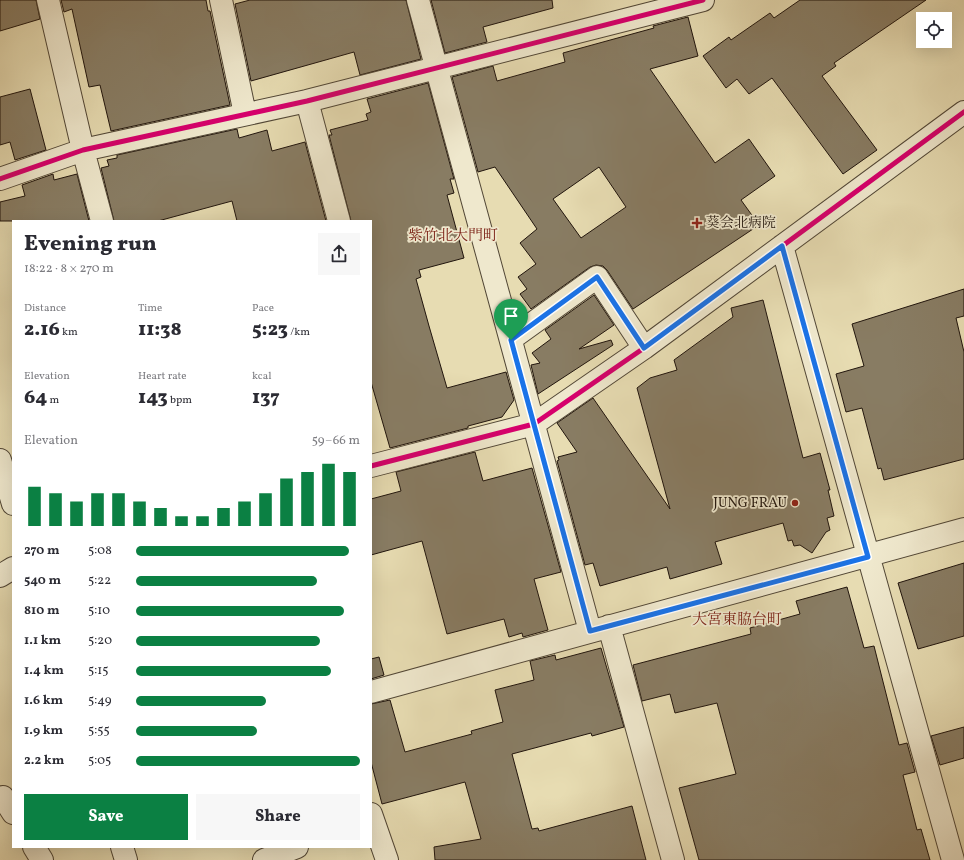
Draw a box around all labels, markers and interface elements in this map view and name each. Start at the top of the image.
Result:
map controls [916,12,952,48]
button: locate [916,12,952,48]
place label: 葵会北病院 [706,214,776,233]
marker: 葵会北病院 [691,217,703,229]
district label: 紫竹北大門町 [408,226,498,247]
text: Evening run [24,229,157,260]
button: share [318,233,360,275]
text: 18:22 · 8 × 270 m [24,260,114,278]
pin [494,299,528,340]
text: Distance [24,301,66,316]
text: Time [138,301,162,316]
text: Pace [252,301,274,316]
icon: arrive [500,305,522,327]
text: 2.16 [24,316,60,344]
text: 11:38 [138,316,182,344]
text: 5:23 [252,316,288,344]
text: km [60,325,78,340]
text: /km [288,325,310,340]
text: Elevation [24,369,70,384]
text: Heart rate [138,369,187,384]
text: kcal [252,369,272,384]
text: 64 [24,384,47,412]
text: 143 [138,384,168,412]
text: 137 [252,384,280,412]
text: m [47,393,59,408]
text: bpm [168,393,192,408]
text: Elevation [24,432,78,450]
text: 59–66 m [312,432,360,450]
place label: JUNG FRAU [713,494,787,513]
marker: JUNG FRAU [790,498,800,508]
text: 270 m [24,542,60,560]
text: 5:08 [88,542,112,560]
text: 540 m [24,572,61,590]
text: 5:22 [88,572,111,590]
text: 810 m [24,602,60,620]
text: 5:10 [88,602,110,620]
district label: 大宮東脇台町 [692,610,782,631]
text: 1.1 km [24,632,61,650]
text: 5:20 [88,632,112,650]
text: 1.4 km [24,662,64,680]
text: 5:15 [88,662,109,680]
text: 1.6 km [24,692,63,710]
text: 5:49 [88,692,111,710]
text: 1.9 km [24,722,63,740]
text: 5:55 [88,722,110,740]
text: 2.2 km [24,752,64,770]
text: 5:05 [88,752,111,770]
button: Save [24,794,188,840]
button: Share [196,794,360,840]

